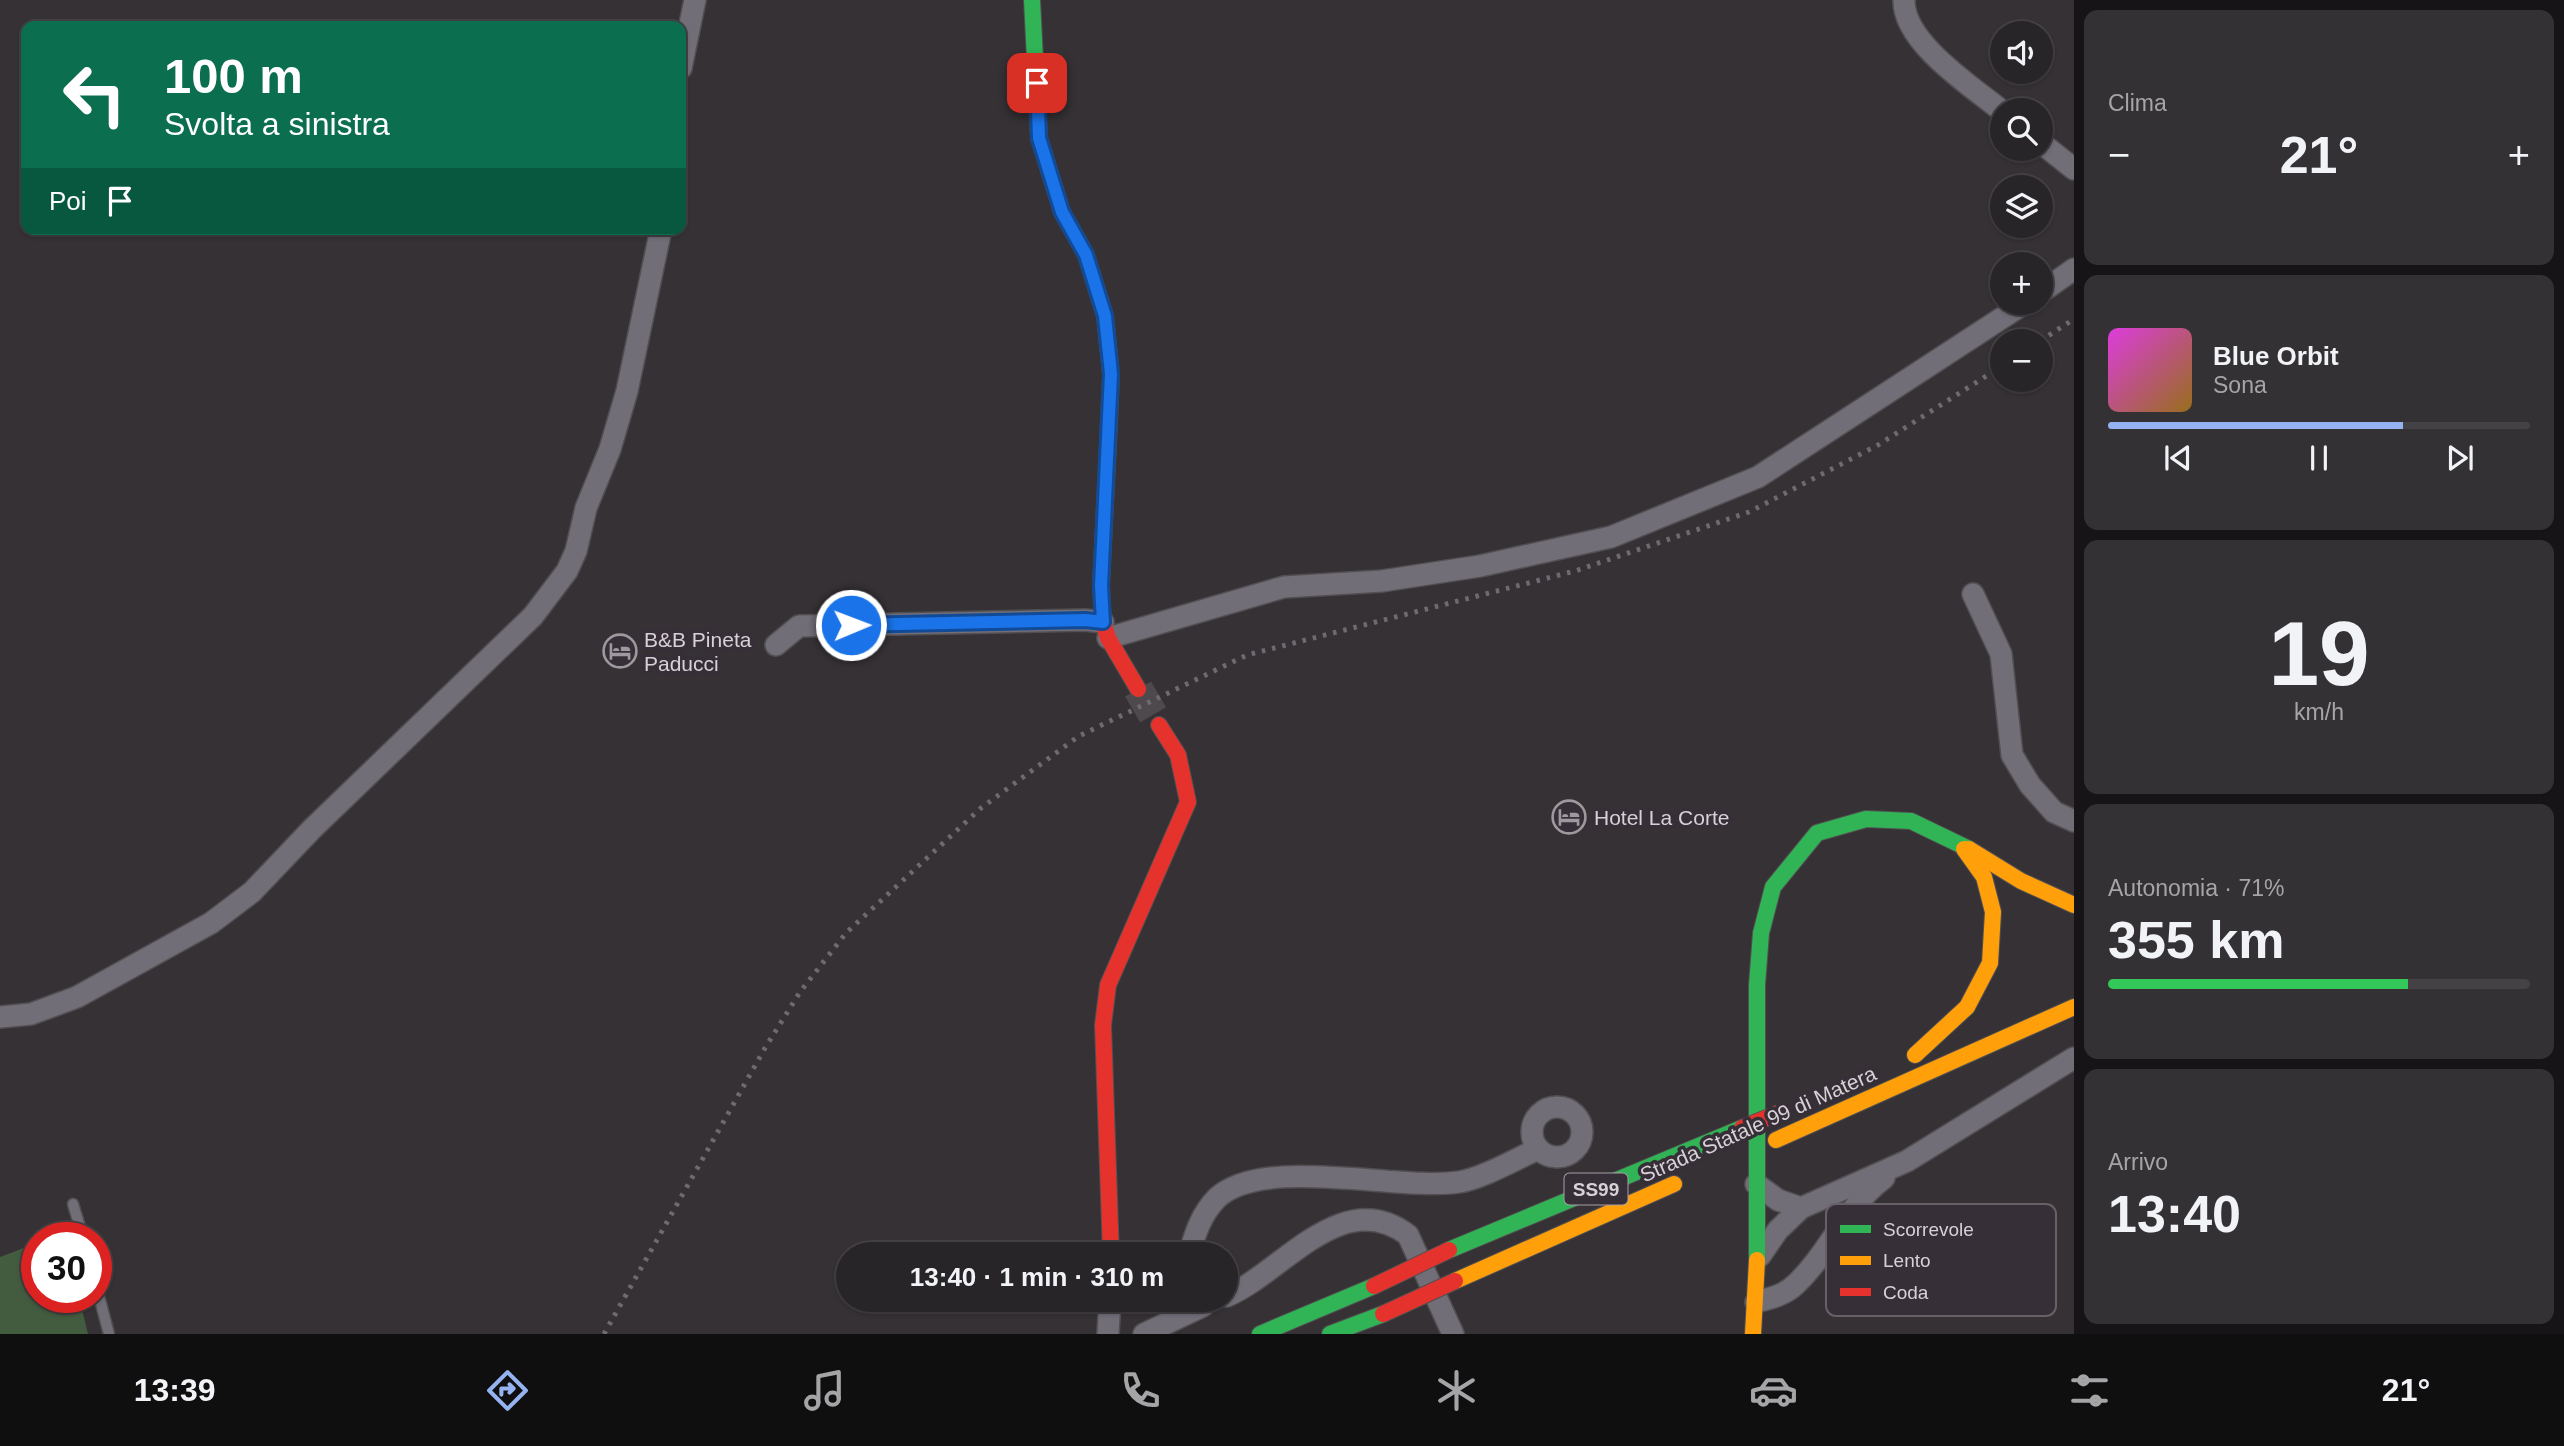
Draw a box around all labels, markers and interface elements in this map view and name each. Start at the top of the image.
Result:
map controls [1990,21,2053,392]
button: sound [1990,21,2053,84]
icon: left [49,49,140,140]
text: 100 m [164,49,303,103]
pin [1007,53,1067,113]
icon: arrive [1018,64,1056,102]
text: Clima [2108,90,2167,116]
button: search [1990,98,2053,161]
text: Svolta a sinistra [164,106,390,142]
text: 21° [2280,126,2358,184]
text: − [2108,134,2130,176]
text: + [2508,134,2530,176]
button: layers [1990,175,2053,238]
icon: arrive [101,182,139,220]
text: Poi [49,186,87,216]
button: + [1990,252,2053,315]
button: − [1990,329,2053,392]
text: Blue Orbit [2213,341,2339,371]
text: Sona [2213,372,2267,398]
icon: previous [2159,439,2197,477]
icon: pause [2300,439,2338,477]
icon: next [2441,439,2479,477]
position arrow [814,588,888,662]
text: 19 [2268,603,2370,704]
place label: B&B Pineta Paducci [644,628,752,675]
hotel icon: B&B Pineta Paducci [601,632,639,670]
text: km/h [2294,699,2344,725]
hotel icon: Hotel La Corte [1550,798,1588,836]
place label: Hotel La Corte [1594,806,1729,829]
text: Autonomia · 71% [2108,875,2284,901]
text: 355 km [2108,911,2284,969]
street label: Strada Statale 99 di Matera [1637,1061,1880,1186]
text: Arrivo [2108,1149,2168,1175]
road number: SS99 [1564,1174,1628,1204]
text: 13:40 [2108,1185,2241,1243]
legend [1826,1204,2056,1316]
text: Scorrevole [1883,1219,1974,1240]
speed limit sign: 30 [21,1222,112,1313]
text: Lento [1883,1250,1931,1271]
text: 13:40 · 1 min · 310 m [910,1262,1164,1292]
text: Coda [1883,1282,1929,1303]
icon: directions [483,1366,532,1415]
icon: music [800,1366,849,1415]
icon: phone [1116,1366,1165,1415]
icon: climate [1432,1366,1481,1415]
icon: car [1749,1366,1798,1415]
icon: filters [2065,1366,2114,1415]
text: 13:39 [134,1372,216,1408]
text: 21° [2382,1372,2430,1408]

